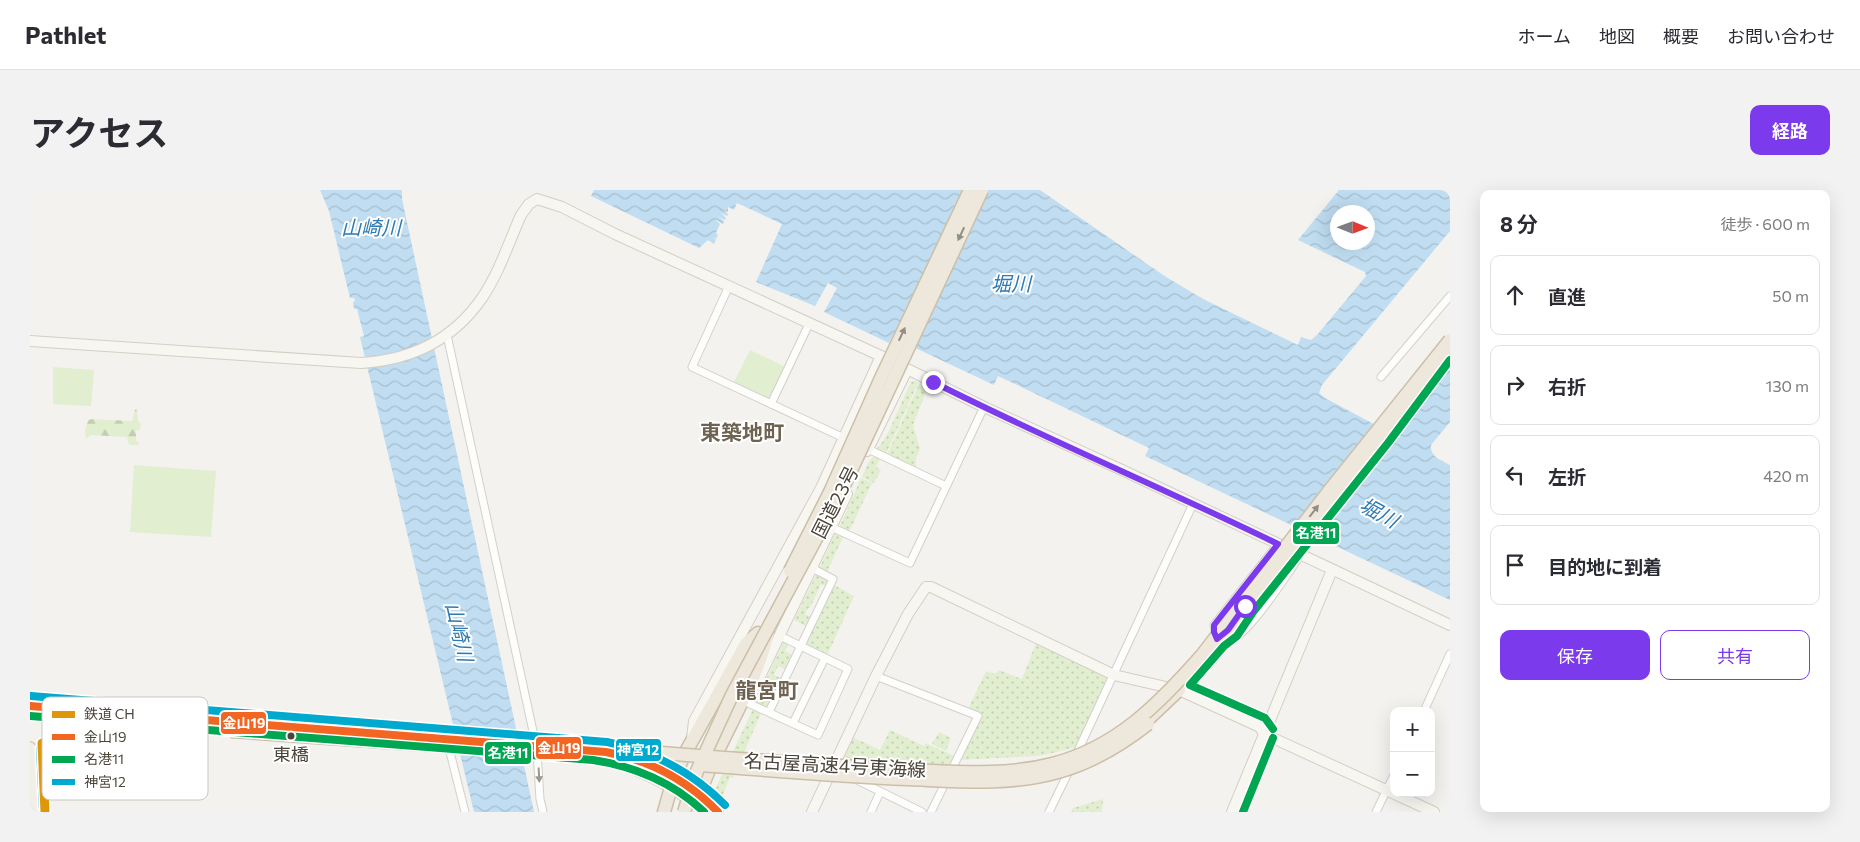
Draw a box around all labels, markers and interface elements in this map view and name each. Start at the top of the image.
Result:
text: Pathlet [25,20,106,49]
text: ホーム [1518,25,1571,47]
text: 地図 [1599,25,1635,47]
text: 概要 [1663,25,1699,47]
text: お問い合わせ [1727,25,1835,47]
button: 経路 [1750,105,1830,155]
text: アクセス [30,110,168,153]
north arrow [1330,205,1375,250]
text: 8 分 [1500,211,1538,236]
text: 徒歩 · 600 m [1720,214,1810,233]
water label: 山崎川 [341,215,403,239]
one-way arrow [957,227,965,241]
water label: 堀川 [991,271,1033,295]
icon: ahead [1501,281,1529,309]
text: 直進 [1548,285,1586,308]
text: 50 m [1772,286,1809,305]
one-way arrow [898,327,906,341]
route end [922,371,945,394]
icon: right [1501,371,1529,399]
text: 右折 [1548,375,1586,398]
text: 130 m [1766,376,1809,395]
district label: 東築地町 [700,419,784,444]
icon: left [1501,461,1529,489]
street label: 国道23号 [807,462,863,542]
text: 左折 [1548,465,1586,488]
text: 420 m [1763,466,1809,485]
water label: 堀川 [1356,492,1405,533]
one-way arrow [1308,505,1319,518]
line badge: 名港11 [1292,521,1340,545]
text: 名港11 [1296,524,1336,541]
icon: arrive [1501,551,1529,579]
text: 目的地に到着 [1548,555,1662,578]
route start [1234,595,1257,618]
water label: 山崎川 [442,600,479,666]
button: 保存 [1500,630,1650,680]
button: 共有 [1660,630,1810,680]
district label: 龍宮町 [736,677,799,702]
legend [42,697,208,800]
text: 鉄道 CH [84,705,135,722]
map controls [1390,707,1435,797]
button: + [1390,707,1435,752]
line badge: 金山19 [220,711,267,735]
text: 金山19 [223,714,266,731]
text: 金山19 [84,728,126,745]
marker: 東橋 [286,731,296,741]
line badge: 金山19 [535,736,582,760]
line badge: 神宮12 [615,738,662,762]
text: 金山19 [538,739,581,756]
line badge: 名港11 [484,741,532,765]
text: 神宮12 [617,741,659,758]
place label: 東橋 [273,743,309,765]
text: 名港11 [488,744,528,761]
street label: 名古屋高速4号東海線 [743,748,927,781]
text: 名港11 [84,750,124,767]
button: − [1390,752,1435,797]
one-way arrow [535,767,543,783]
text: 神宮12 [84,773,126,790]

